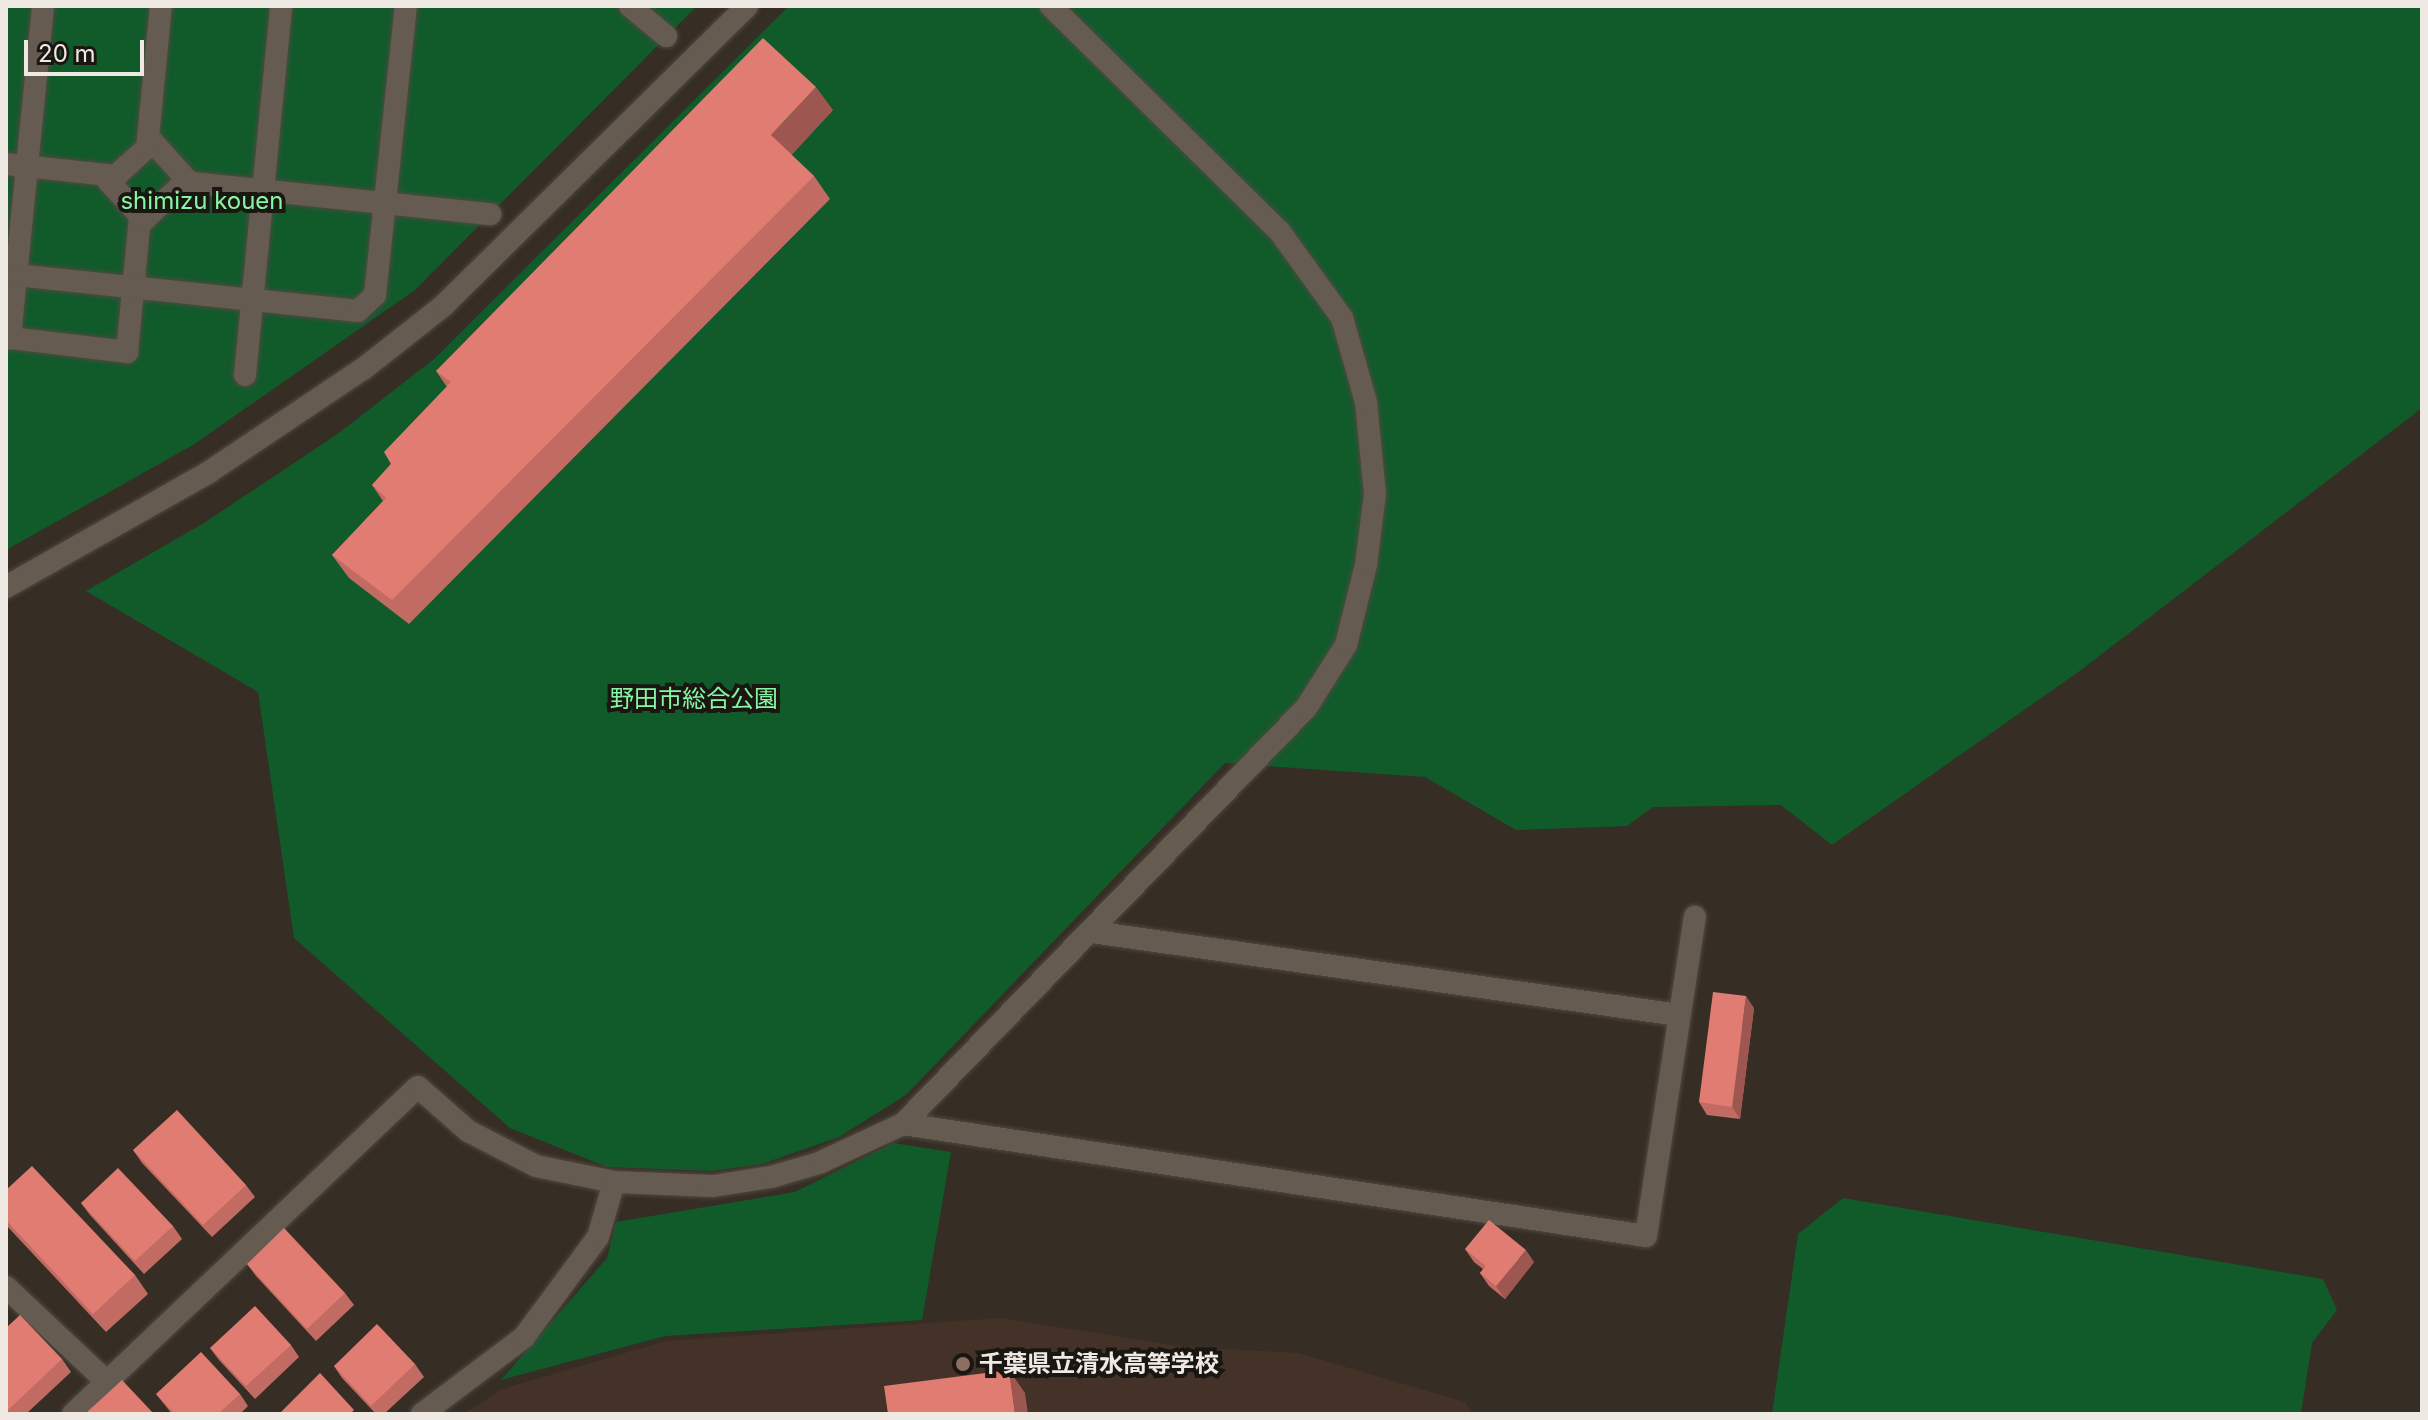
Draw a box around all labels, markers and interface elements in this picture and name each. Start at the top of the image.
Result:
scale bar [28,24,148,74]
text: 20 m [38,39,96,68]
park label: shimizu kouen [120,187,284,215]
park label: 野田市総合公園 [610,685,778,713]
place label: 千葉県立清水高等学校 [979,1350,1219,1378]
marker: 千葉県立清水高等学校 [954,1355,972,1373]

